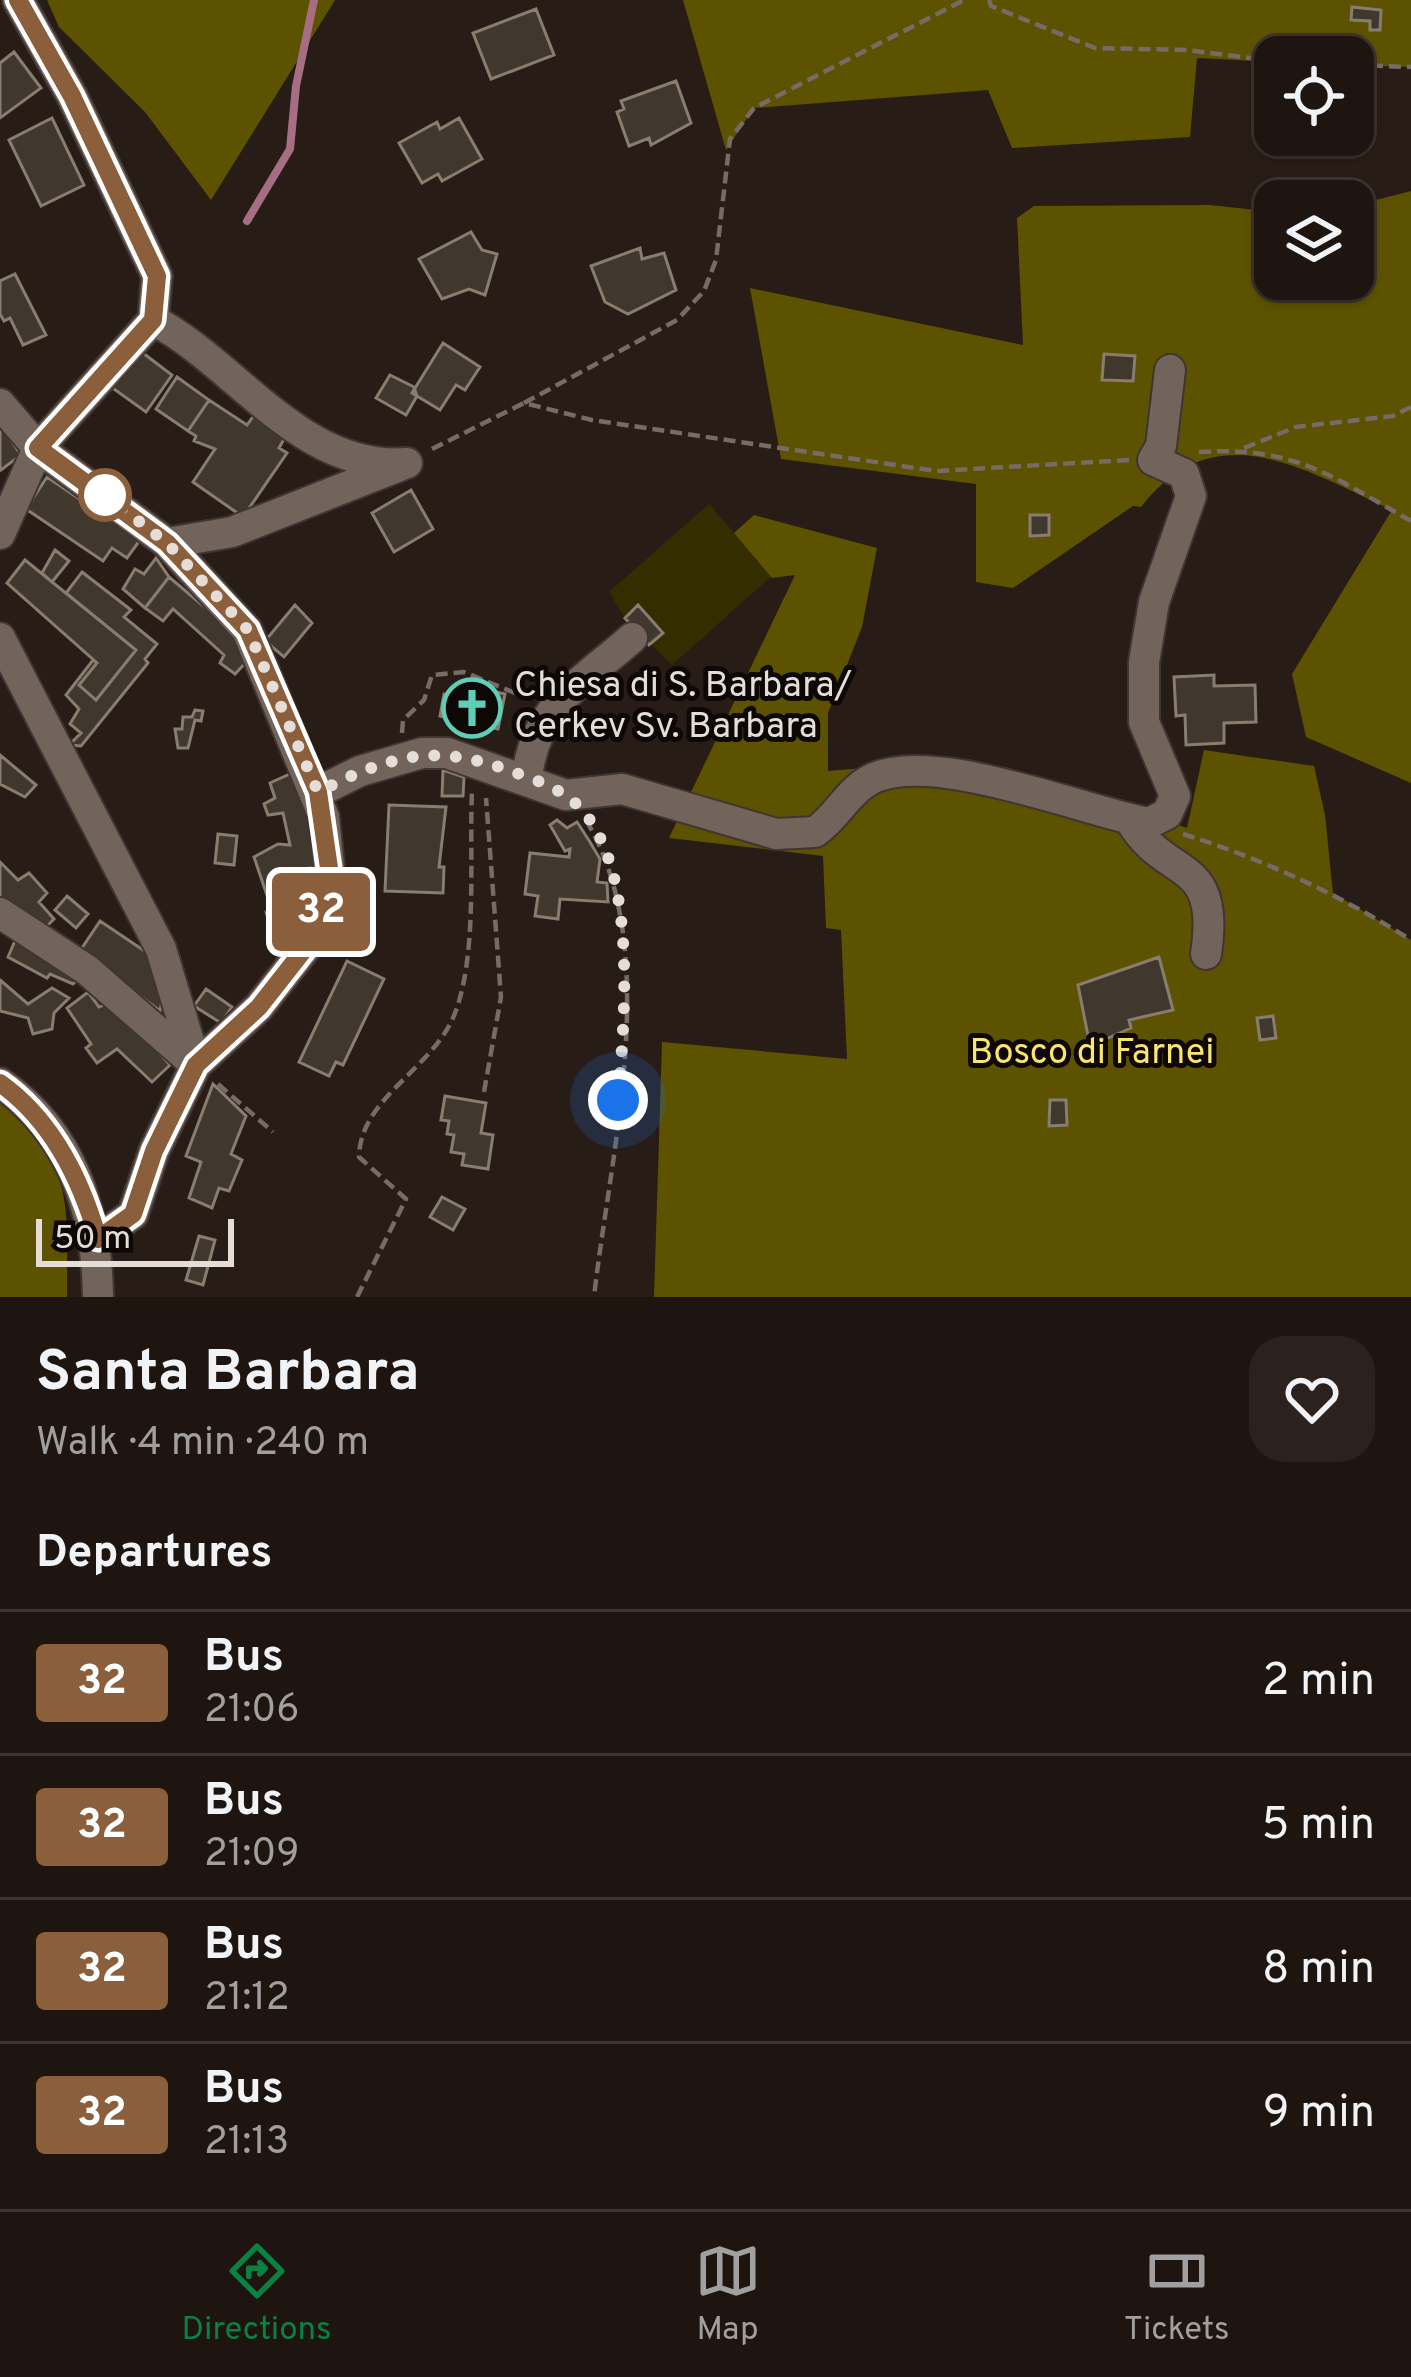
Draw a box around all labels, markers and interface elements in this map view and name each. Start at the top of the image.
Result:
map controls [1254,36,1374,300]
button: locate [1254,36,1374,156]
button: layers [1254,180,1374,300]
unlabelled marker [80,470,130,520]
place label: Chiesa di S. Barbara/ Cerkev Sv. Barbara [514,664,852,751]
church icon: Chiesa di S. Barbara/ Cerkev Sv. Barbara [441,677,503,739]
line badge: 32 [267,873,375,951]
text: 32 [296,885,346,938]
park label: Bosco di Farnei [970,1031,1214,1077]
your location [588,1070,648,1130]
scale bar [36,1213,234,1266]
text: 50 m [54,1219,131,1261]
button: heart [1249,1336,1375,1462]
text: Santa Barbara [36,1339,419,1411]
text: Walk · 4 min · 240 m [36,1420,369,1469]
text: Departures [36,1526,272,1583]
text: Bus [204,1630,284,1687]
text: 2 min [1262,1654,1375,1711]
text: 32 [77,1656,127,1709]
text: 21:06 [204,1687,300,1736]
text: Bus [204,1774,284,1831]
text: 5 min [1262,1798,1375,1855]
text: 32 [77,1800,127,1853]
text: 21:09 [204,1831,300,1880]
text: Bus [204,1918,284,1975]
text: 8 min [1262,1942,1375,1999]
text: 32 [77,1944,127,1997]
text: 21:12 [204,1975,290,2024]
text: Bus [204,2062,284,2119]
text: 9 min [1263,2086,1375,2143]
text: 32 [77,2088,127,2141]
text: 21:13 [204,2119,289,2168]
tab: Directions [182,2238,331,2352]
tab: Map [695,2238,761,2352]
tab: Tickets [1124,2238,1229,2352]

